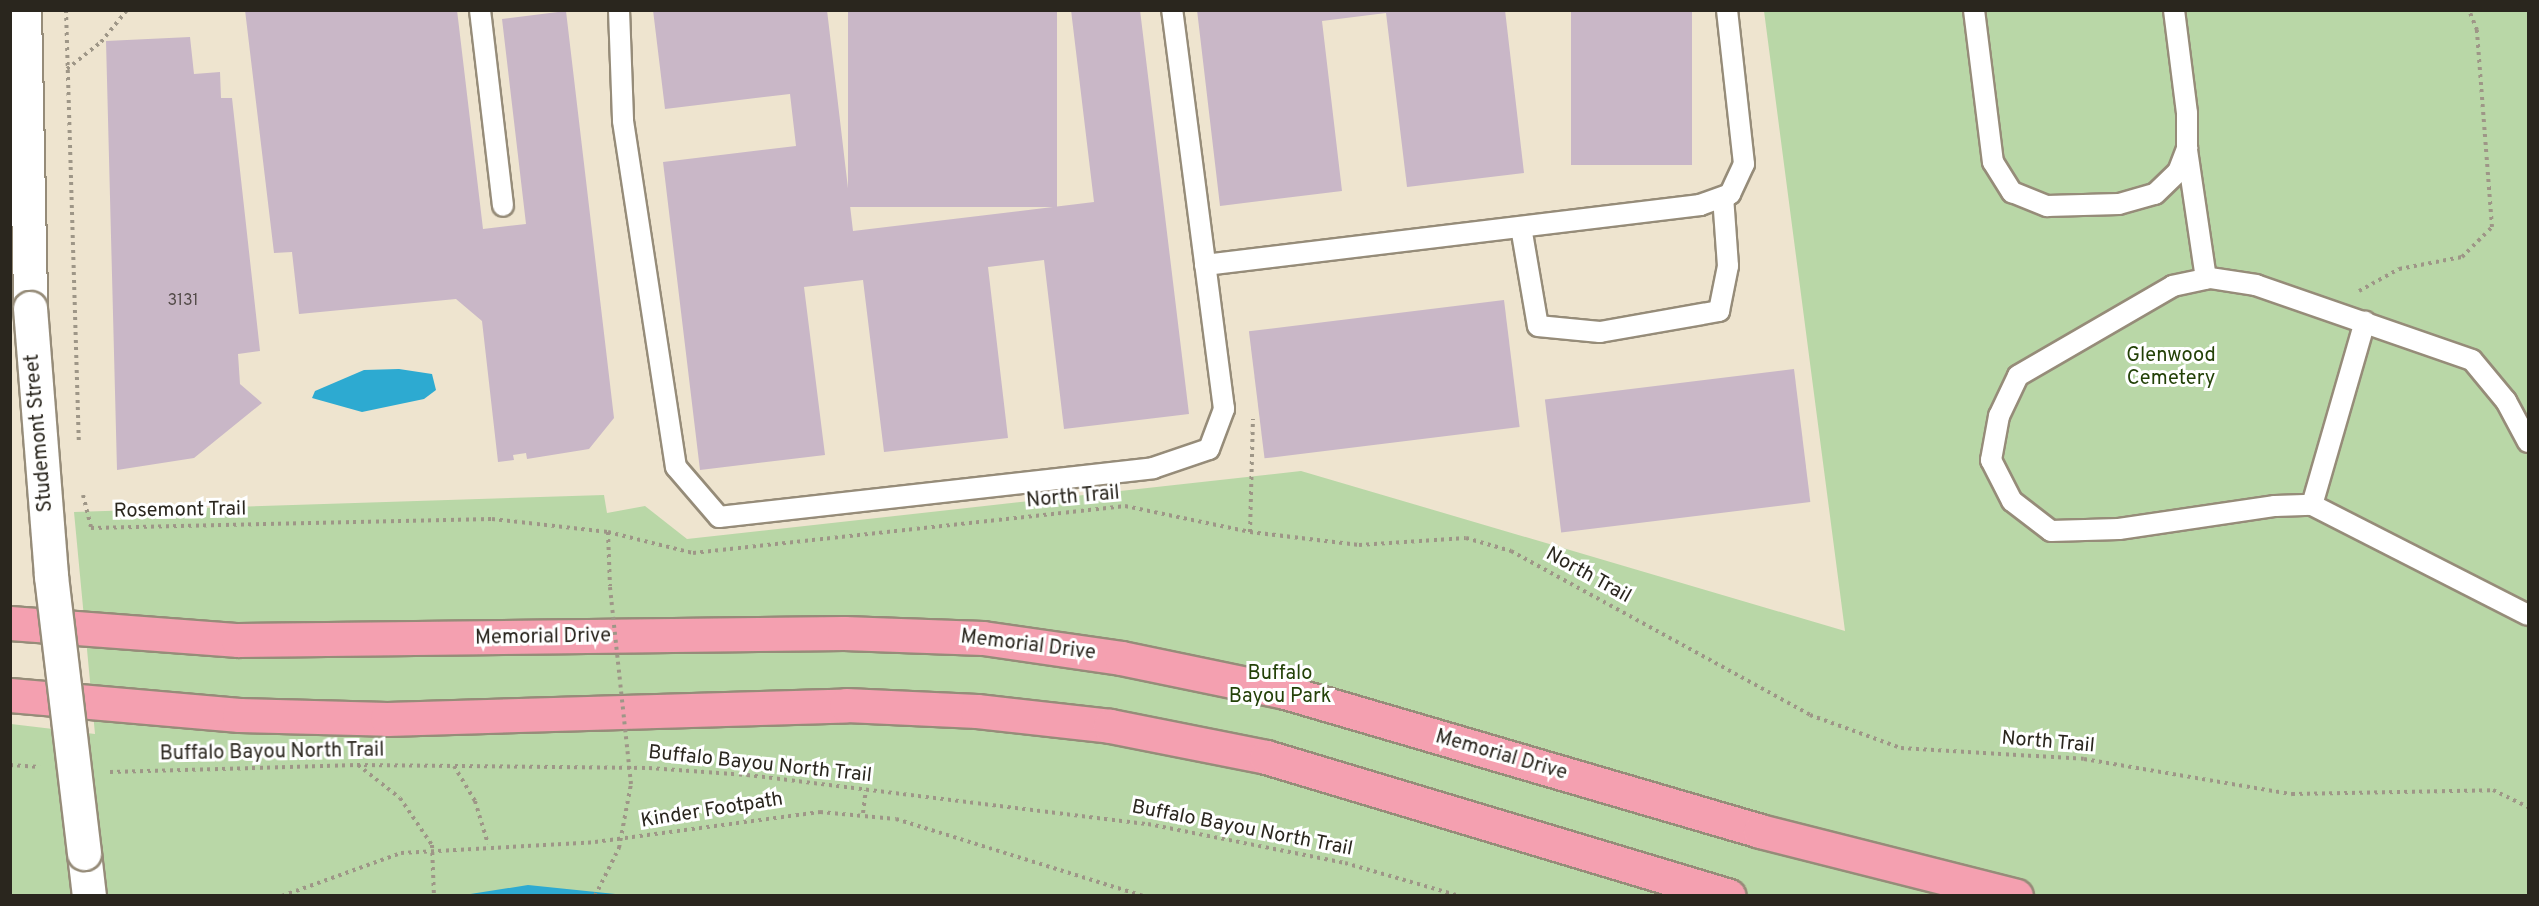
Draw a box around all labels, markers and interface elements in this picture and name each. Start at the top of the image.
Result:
house number: 3131 [167,291,199,311]
park label: Glenwood Cemetery [2126,344,2216,391]
street label: Studemont Street [21,353,59,513]
street label: North Trail [1025,482,1121,514]
street label: Rosemont Trail [113,498,247,524]
street label: North Trail [1541,543,1635,609]
street label: Memorial Drive [475,625,611,651]
street label: Memorial Drive [959,626,1097,666]
park label: Buffalo Bayou Park [1229,662,1331,709]
street label: Memorial Drive [1432,726,1570,786]
street label: North Trail [2000,727,2096,759]
street label: Buffalo Bayou North Trail [159,739,385,767]
street label: Buffalo Bayou North Trail [647,741,873,789]
street label: Kinder Footpath [639,788,785,834]
street label: Buffalo Bayou North Trail [1129,796,1355,862]

